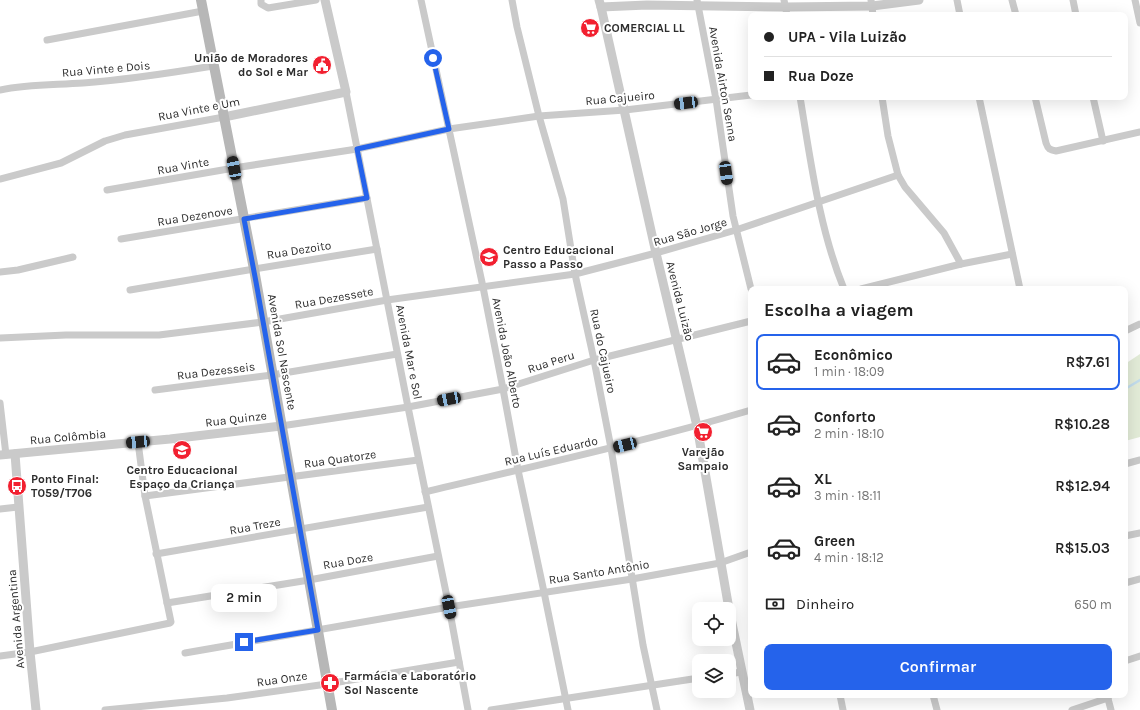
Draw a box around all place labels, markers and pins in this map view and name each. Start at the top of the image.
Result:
supermarket icon: COMERCIAL LL [579,17,601,39]
place label: COMERCIAL LL [604,21,685,35]
place label: União de Moradores do Sol e Mar [194,51,308,79]
public building icon: União de Moradores do Sol e Mar [311,54,333,76]
place label: Centro Educacional Passo a Passo [503,243,614,271]
school or university icon: Centro Educacional Passo a Passo [478,246,500,268]
supermarket icon: Varejão Sampaio [692,421,714,443]
school or university icon: Centro Educacional Espaço da Criança [171,439,193,461]
place label: Varejão Sampaio [677,445,729,473]
place label: Centro Educacional Espaço da Criança [126,463,238,491]
place label: Ponto Final: T059/T706 [31,472,99,500]
bus stop icon: Ponto Final: T059/T706 [6,475,28,497]
place label: Farmácia e Laboratório Sol Nascente [344,669,476,697]
pharmacy icon: Farmácia e Laboratório Sol Nascente [319,672,341,694]

